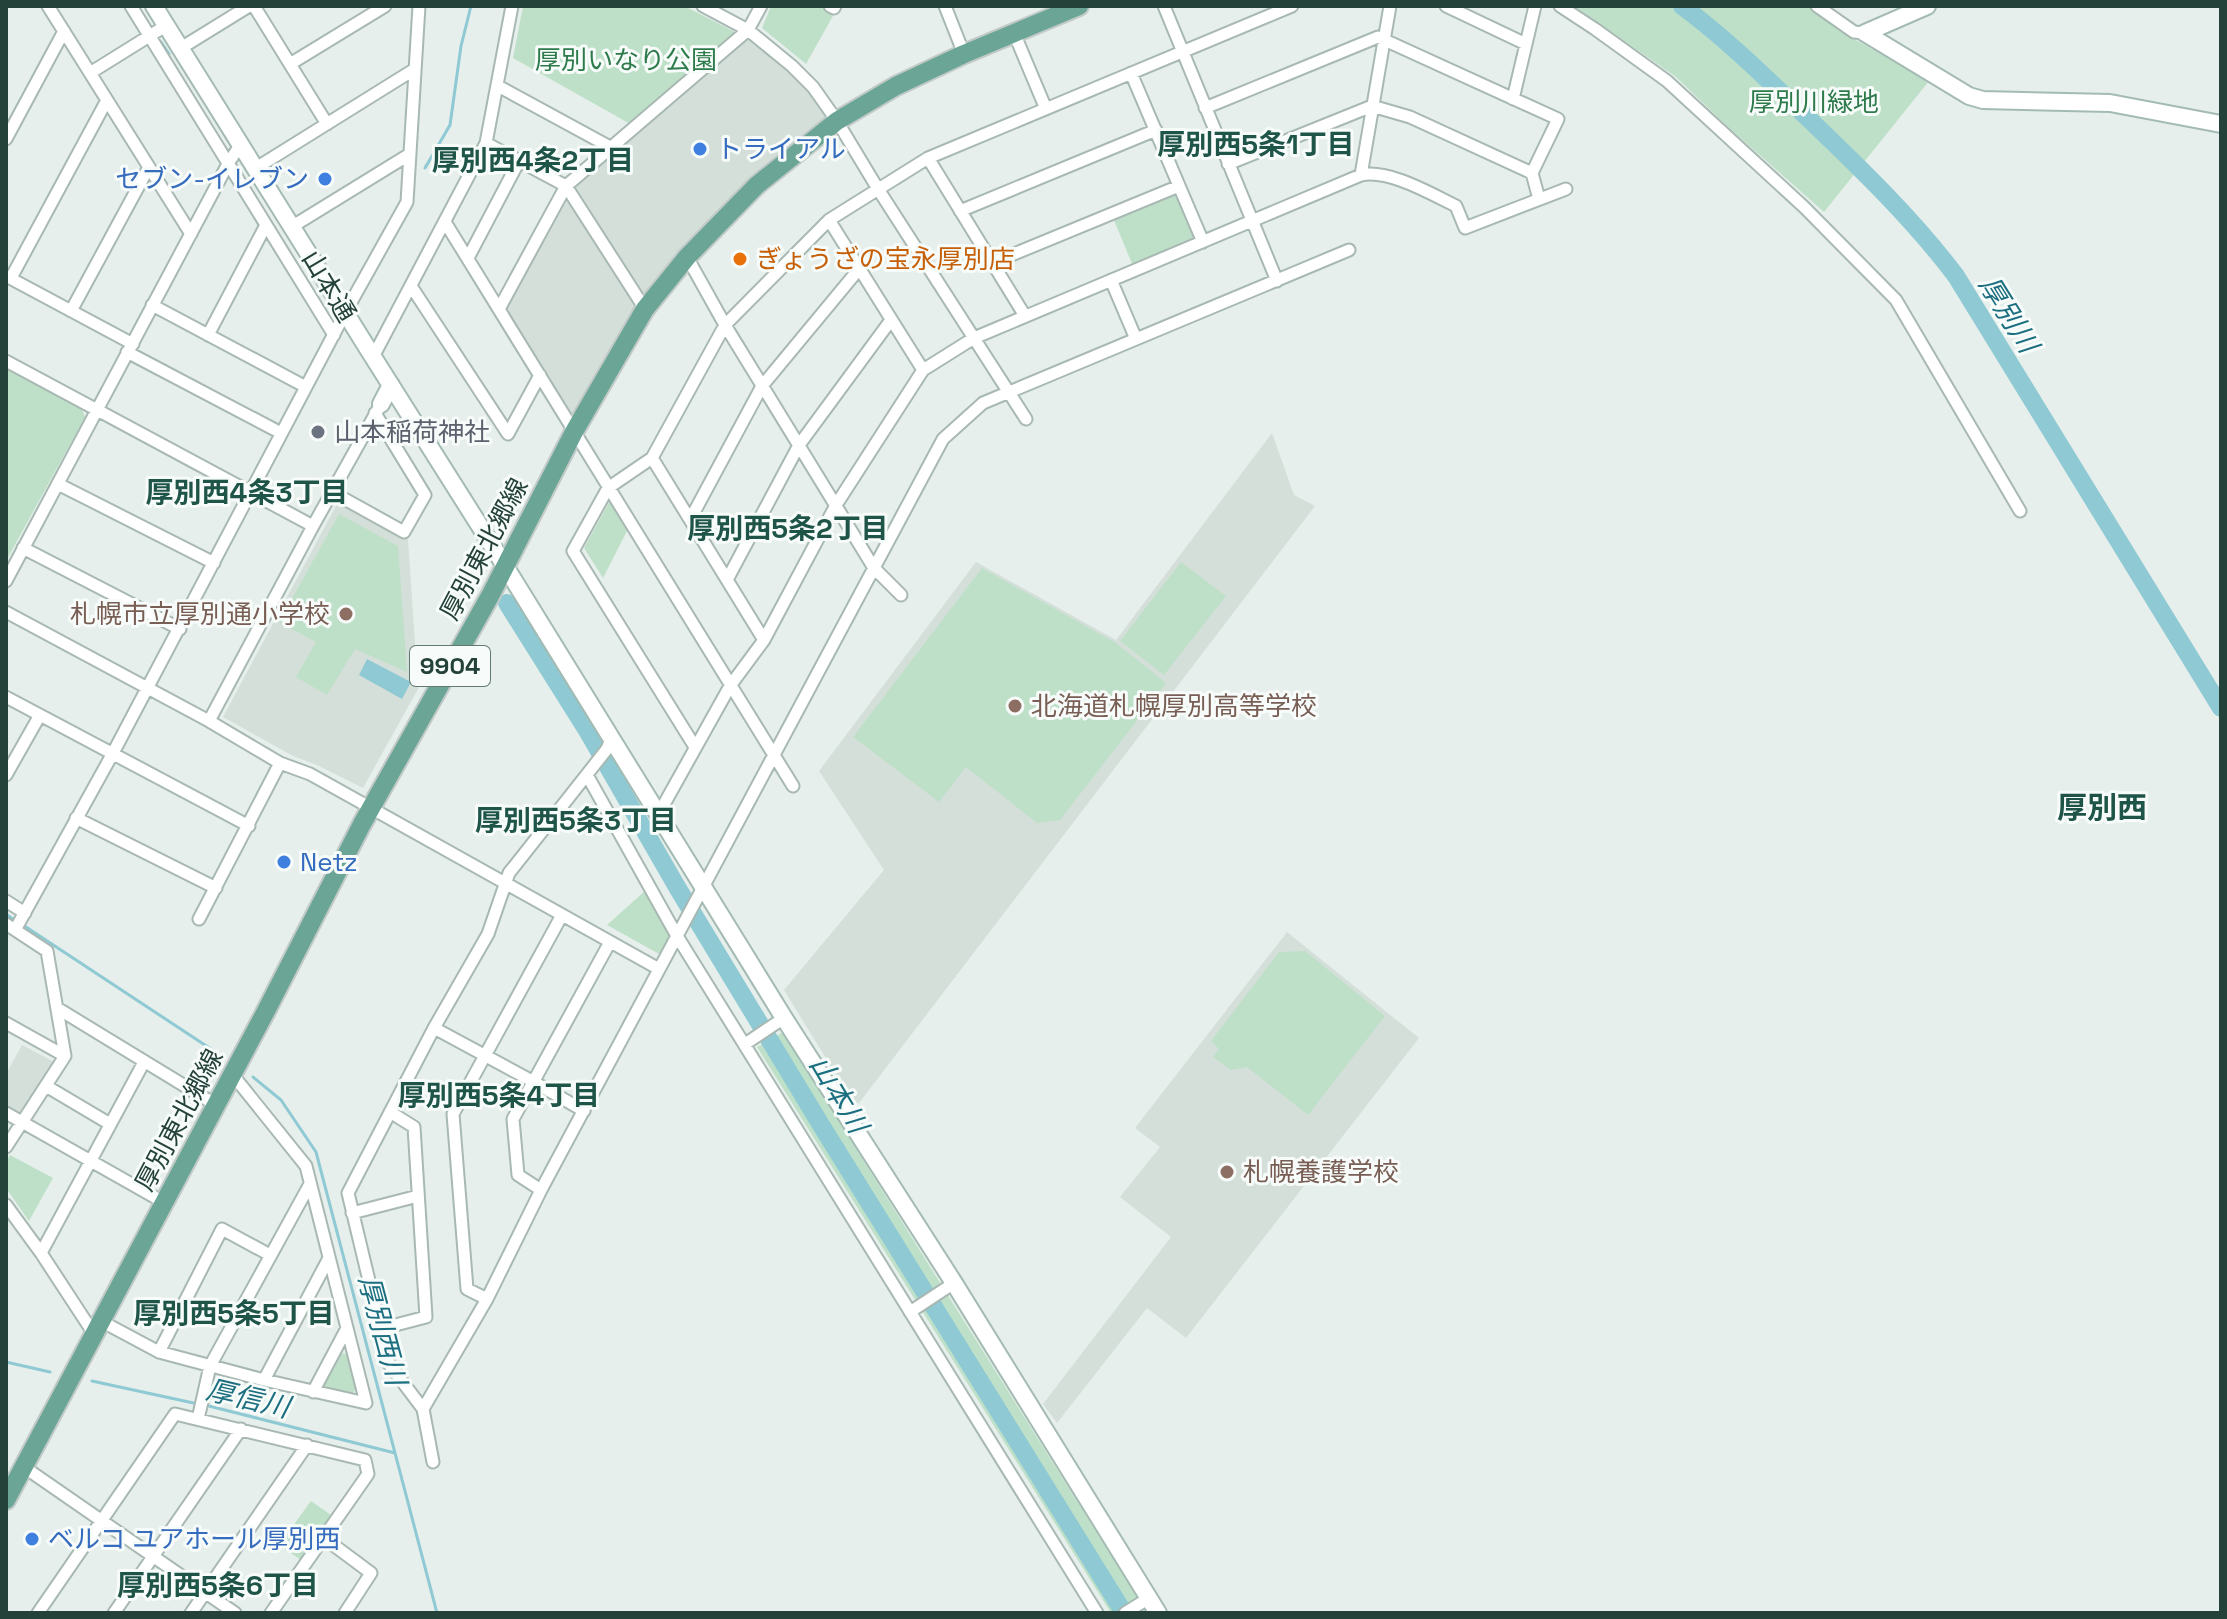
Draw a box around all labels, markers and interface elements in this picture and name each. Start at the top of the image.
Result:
park label: 厚別いなり公園 [535,43,717,77]
park label: 厚別川緑地 [1749,85,1879,119]
district label: 厚別西5条1丁目 [1157,126,1355,162]
place label: トライアル [716,132,846,166]
marker: トライアル [691,140,709,158]
district label: 厚別西4条2丁目 [432,142,634,178]
place label: セブン-イレブン [115,162,309,196]
marker: セブン-イレブン [316,170,334,188]
place label: ぎょうざの宝永厚別店 [756,242,1015,276]
street label: 山本通 [294,244,364,328]
marker: ぎょうざの宝永厚別店 [731,250,749,268]
water label: 厚別川 [1971,269,2048,362]
place label: 山本稲荷神社 [334,415,490,449]
marker: 山本稲荷神社 [309,423,327,441]
street label: 厚別東北郷線 [432,472,536,626]
district label: 厚別西4条3丁目 [146,474,348,510]
district label: 厚別西5条2丁目 [687,510,889,546]
place label: 札幌市立厚別通小学校 [70,597,330,631]
marker: 札幌市立厚別通小学校 [337,605,355,623]
road number: 9904 [410,646,490,686]
place label: 北海道札幌厚別高等学校 [1031,689,1317,723]
marker: 北海道札幌厚別高等学校 [1006,697,1024,715]
district label: 厚別西 [2057,788,2147,827]
district label: 厚別西5条3丁目 [475,802,677,838]
place label: Netz [300,845,358,879]
marker: Netz [275,853,293,871]
street label: 厚別東北郷線 [127,1043,231,1197]
water label: 山本川 [802,1049,878,1142]
district label: 厚別西5条4丁目 [398,1077,600,1113]
place label: 札幌養護学校 [1243,1155,1399,1189]
marker: 札幌養護学校 [1218,1163,1236,1181]
water label: 厚別西川 [351,1271,416,1392]
district label: 厚別西5条5丁目 [133,1295,335,1331]
water label: 厚信川 [203,1371,296,1426]
place label: ベルコ ユアホール厚別西 [48,1522,340,1556]
marker: ベルコ ユアホール厚別西 [23,1530,41,1548]
district label: 厚別西5条6丁目 [117,1567,319,1603]

